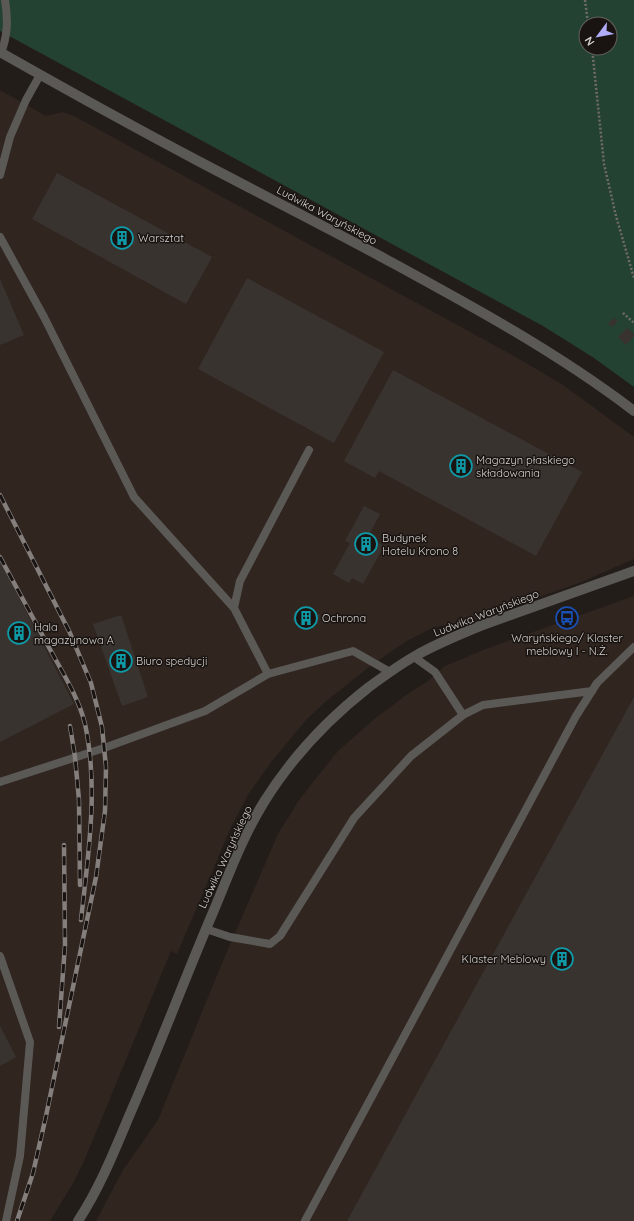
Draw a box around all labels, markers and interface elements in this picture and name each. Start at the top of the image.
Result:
north arrow [578,16,618,56]
text: N [581,34,598,48]
street label: Ludwika Waryńskiego [274,183,380,248]
building icon: Warsztat [109,225,135,251]
place label: Warsztat [138,231,184,245]
building icon: Magazyn płaskiego składowania [448,453,474,479]
place label: Magazyn płaskiego składowania [476,453,575,480]
building icon: Budynek Hotelu Krono 8 [353,531,379,557]
place label: Budynek Hotelu Krono 8 [382,531,458,558]
street label: Ludwika Waryńskiego [431,586,541,640]
building icon: Ochrona [293,605,319,631]
bus stop icon: Waryńskiego/ Klaster meblowy I - N.Ż. [554,605,580,631]
place label: Ochrona [322,611,366,625]
building icon: Hala magazynowa A [6,620,32,646]
place label: Hala magazynowa A [34,620,114,647]
place label: Waryńskiego/ Klaster meblowy I - N.Ż. [511,631,624,658]
building icon: Biuro spedycji [108,648,134,674]
place label: Biuro spedycji [136,654,207,668]
street label: Ludwika Waryńskiego [195,803,255,911]
building icon: Klaster Meblowy [549,946,575,972]
place label: Klaster Meblowy [462,952,546,966]

